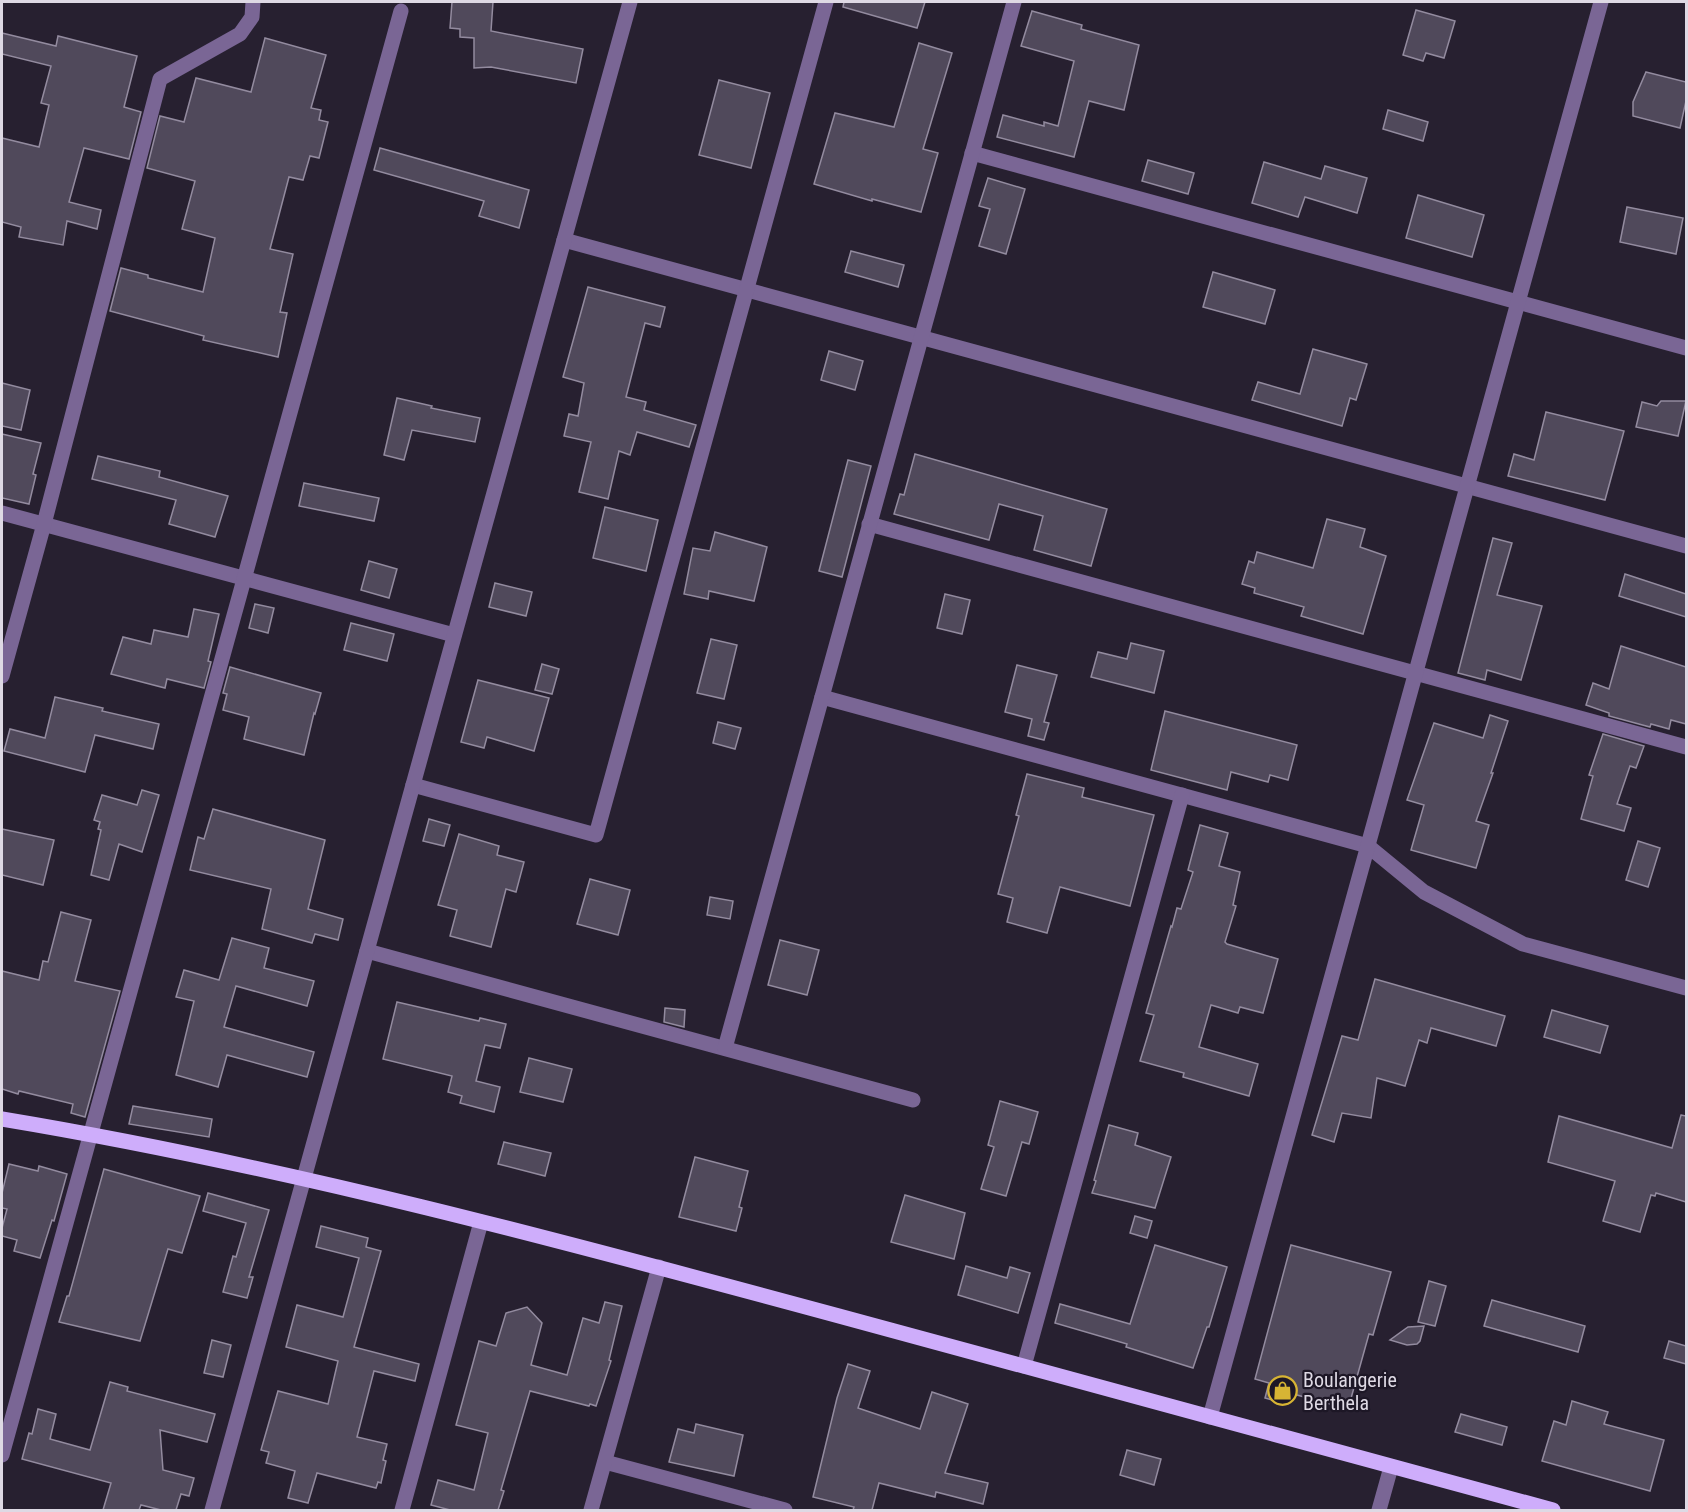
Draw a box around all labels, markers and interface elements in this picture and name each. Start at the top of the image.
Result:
place label: Boulangerie Berthela [1303,1368,1397,1415]
shop icon: Boulangerie Berthela [1266,1375,1298,1407]

